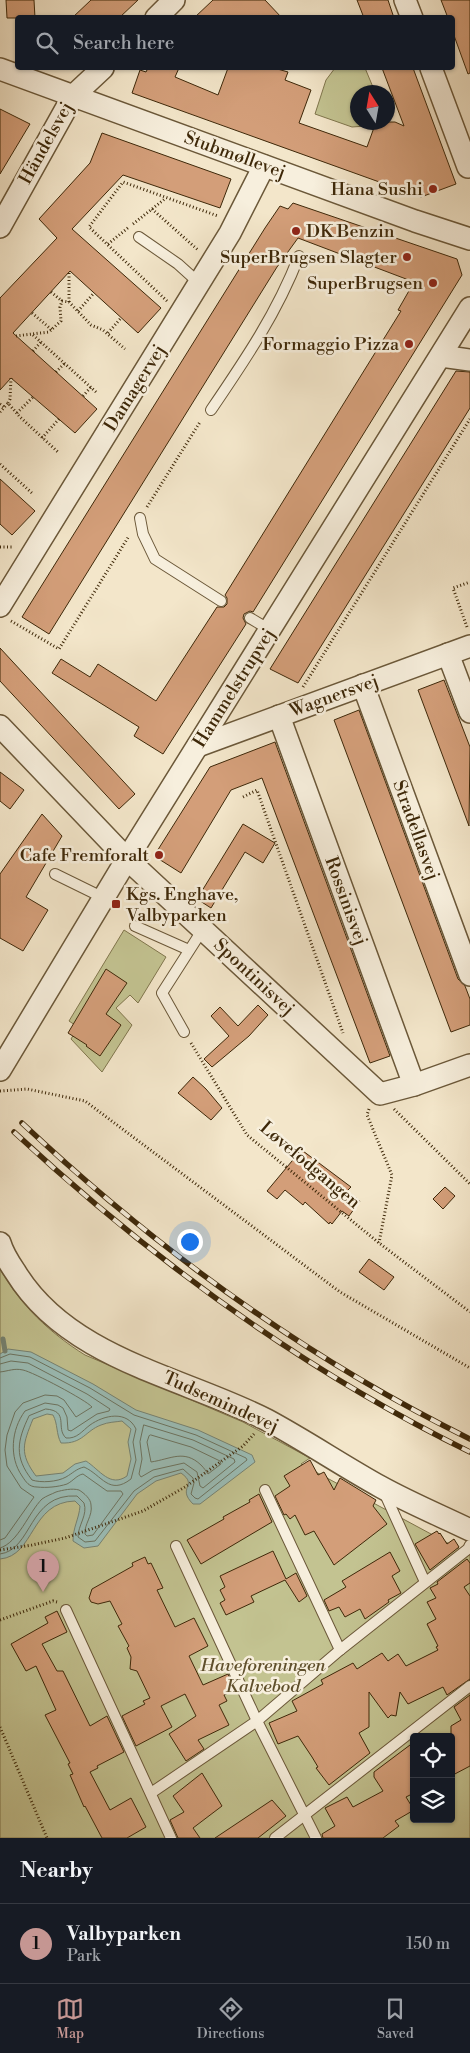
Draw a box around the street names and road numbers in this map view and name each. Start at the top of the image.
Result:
street label: Händelsvej [14,98,78,188]
street label: Stubmøllevej [181,126,289,184]
street label: Damagervej [99,340,171,436]
street label: Hammelstrupvej [188,624,280,752]
street label: Wagnersvej [285,669,382,723]
street label: Stradellasvej [387,777,445,883]
street label: Rossinisvej [319,853,373,949]
street label: Spontinisvej [209,934,299,1020]
street label: Løvefodgangen [255,1116,365,1214]
street label: Tudsemindevej [160,1366,282,1438]

